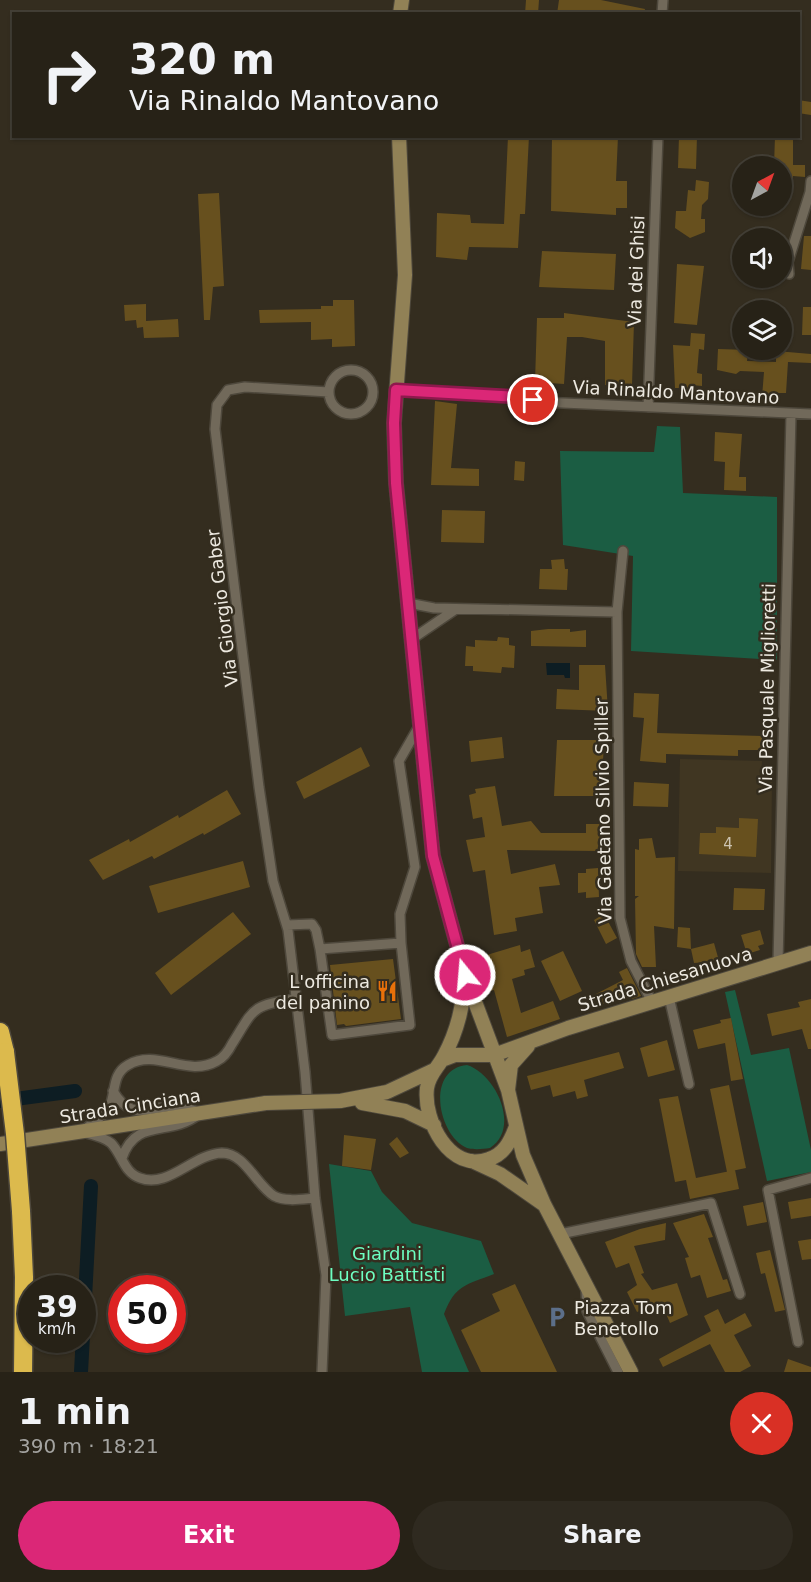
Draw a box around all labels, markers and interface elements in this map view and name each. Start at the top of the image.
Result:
text: 320 m [129,35,275,84]
icon: right [30,36,108,114]
text: Via Rinaldo Mantovano [129,85,439,116]
north arrow [732,156,792,216]
map controls [732,156,792,360]
street label: Via dei Ghisi [624,215,648,327]
button: sound [732,228,792,288]
button: layers [732,300,792,360]
pin [507,374,558,425]
street label: Via Rinaldo Mantovano [572,376,780,408]
icon: arrive [516,383,549,416]
street label: Via Giorgio Gaber [202,527,242,688]
street label: Via Pasquale Miglioretti [755,583,779,793]
street label: Via Gaetano Silvio Spiller [591,697,615,924]
house number: 4 [723,835,733,853]
street label: Strada Chiesanuova [575,942,755,1016]
position arrow [433,943,497,1007]
place label: L'officina del panino [275,971,370,1013]
restaurant icon: L'officina del panino [375,979,399,1003]
street label: Strada Cinciana [58,1084,202,1128]
park label: Giardini Lucio Battisti [329,1243,445,1285]
speed limit sign: 50 [108,1275,186,1353]
text: 39 [36,1289,78,1324]
place label: Piazza Tom Benetollo [574,1297,673,1339]
parking icon: Piazza Tom Benetollo [545,1305,569,1329]
text: km/h [38,1320,76,1338]
text: 1 min [18,1391,131,1432]
button: close [730,1392,793,1455]
text: 390 m · 18:21 [18,1434,159,1458]
button: Exit [18,1501,400,1570]
button: Share [412,1501,793,1570]

